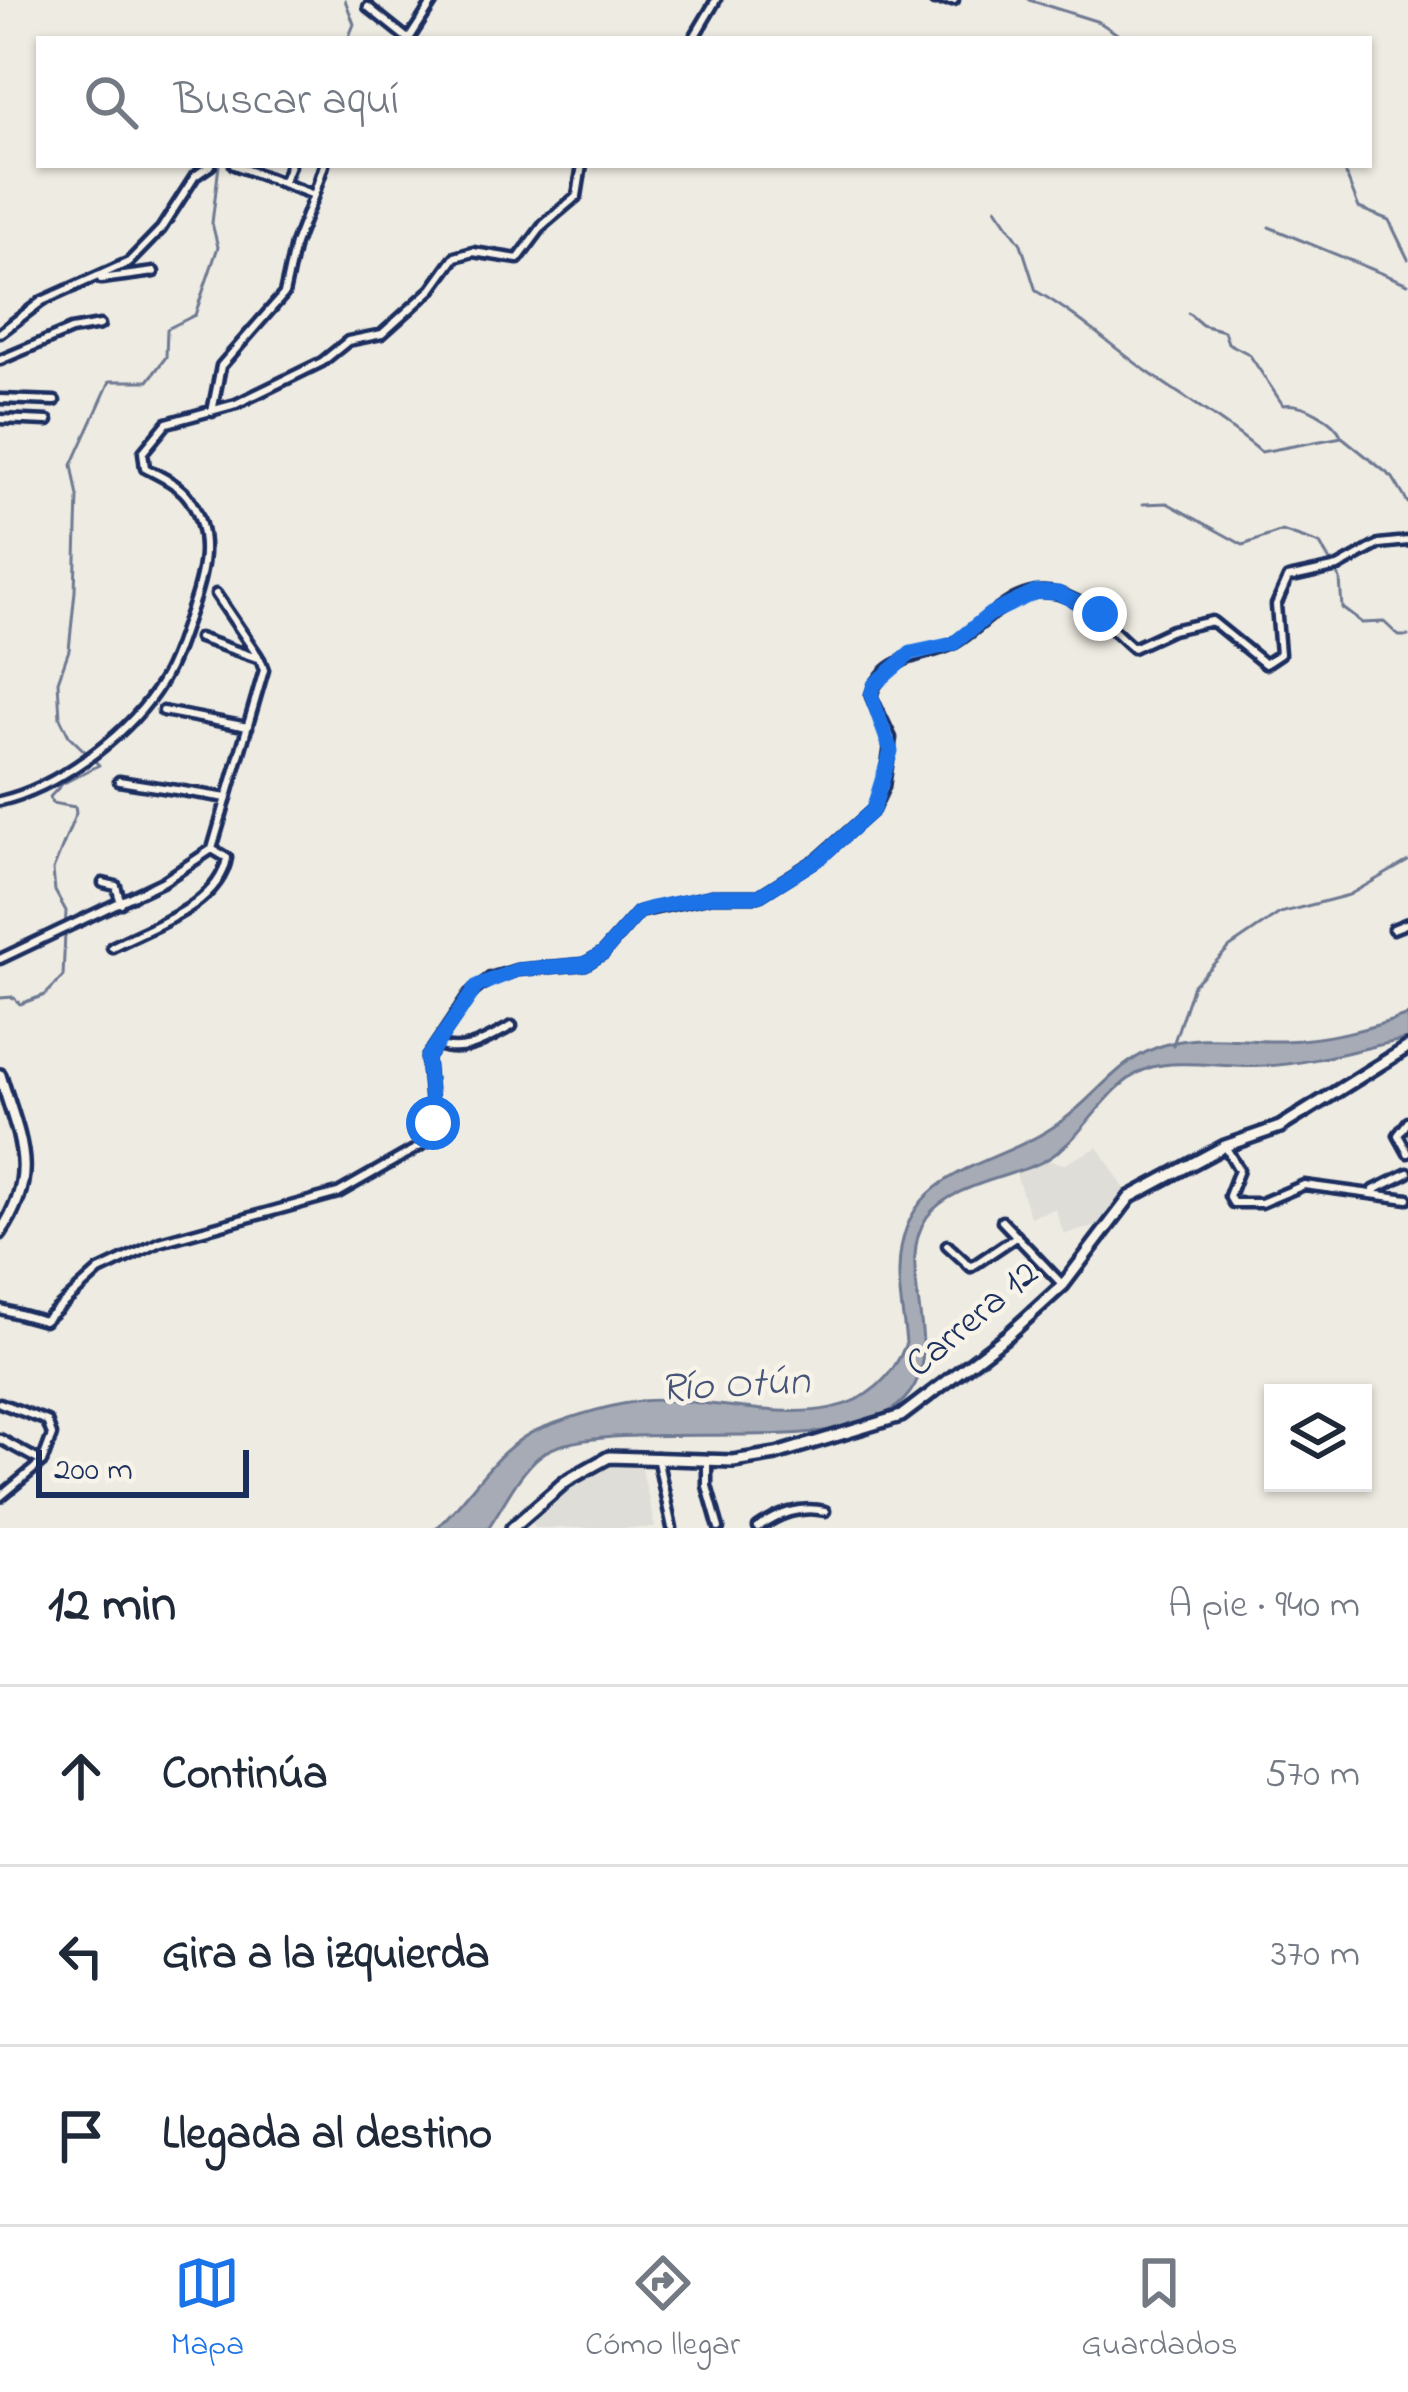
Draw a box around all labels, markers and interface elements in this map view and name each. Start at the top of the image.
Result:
search box [36,36,1372,168]
icon: search [78,69,144,135]
text: Buscar aquí [174,69,399,135]
route end [1073,587,1127,641]
route start [406,1096,460,1150]
street label: Carrera 12 [894,1247,1052,1393]
water label: Río Otún [659,1352,813,1420]
map controls [1264,1384,1372,1492]
button: layers [1264,1384,1372,1492]
scale bar [36,1444,249,1497]
text: 200 m [54,1447,133,1495]
text: 12 min [48,1569,176,1644]
text: A pie · 940 m [1168,1578,1360,1635]
icon: ahead [48,1743,114,1809]
text: Continúa [162,1743,328,1809]
text: 570 m [1265,1747,1360,1804]
icon: left [48,1923,114,1989]
text: Gira a la izquierda [162,1923,490,1989]
text: 370 m [1271,1927,1360,1984]
icon: arrive [48,2103,114,2169]
text: Llegada al destino [162,2103,492,2169]
tab: Mapa [170,2250,244,2370]
tab: Cómo llegar [585,2250,740,2370]
tab: Guardados [1081,2250,1238,2370]

